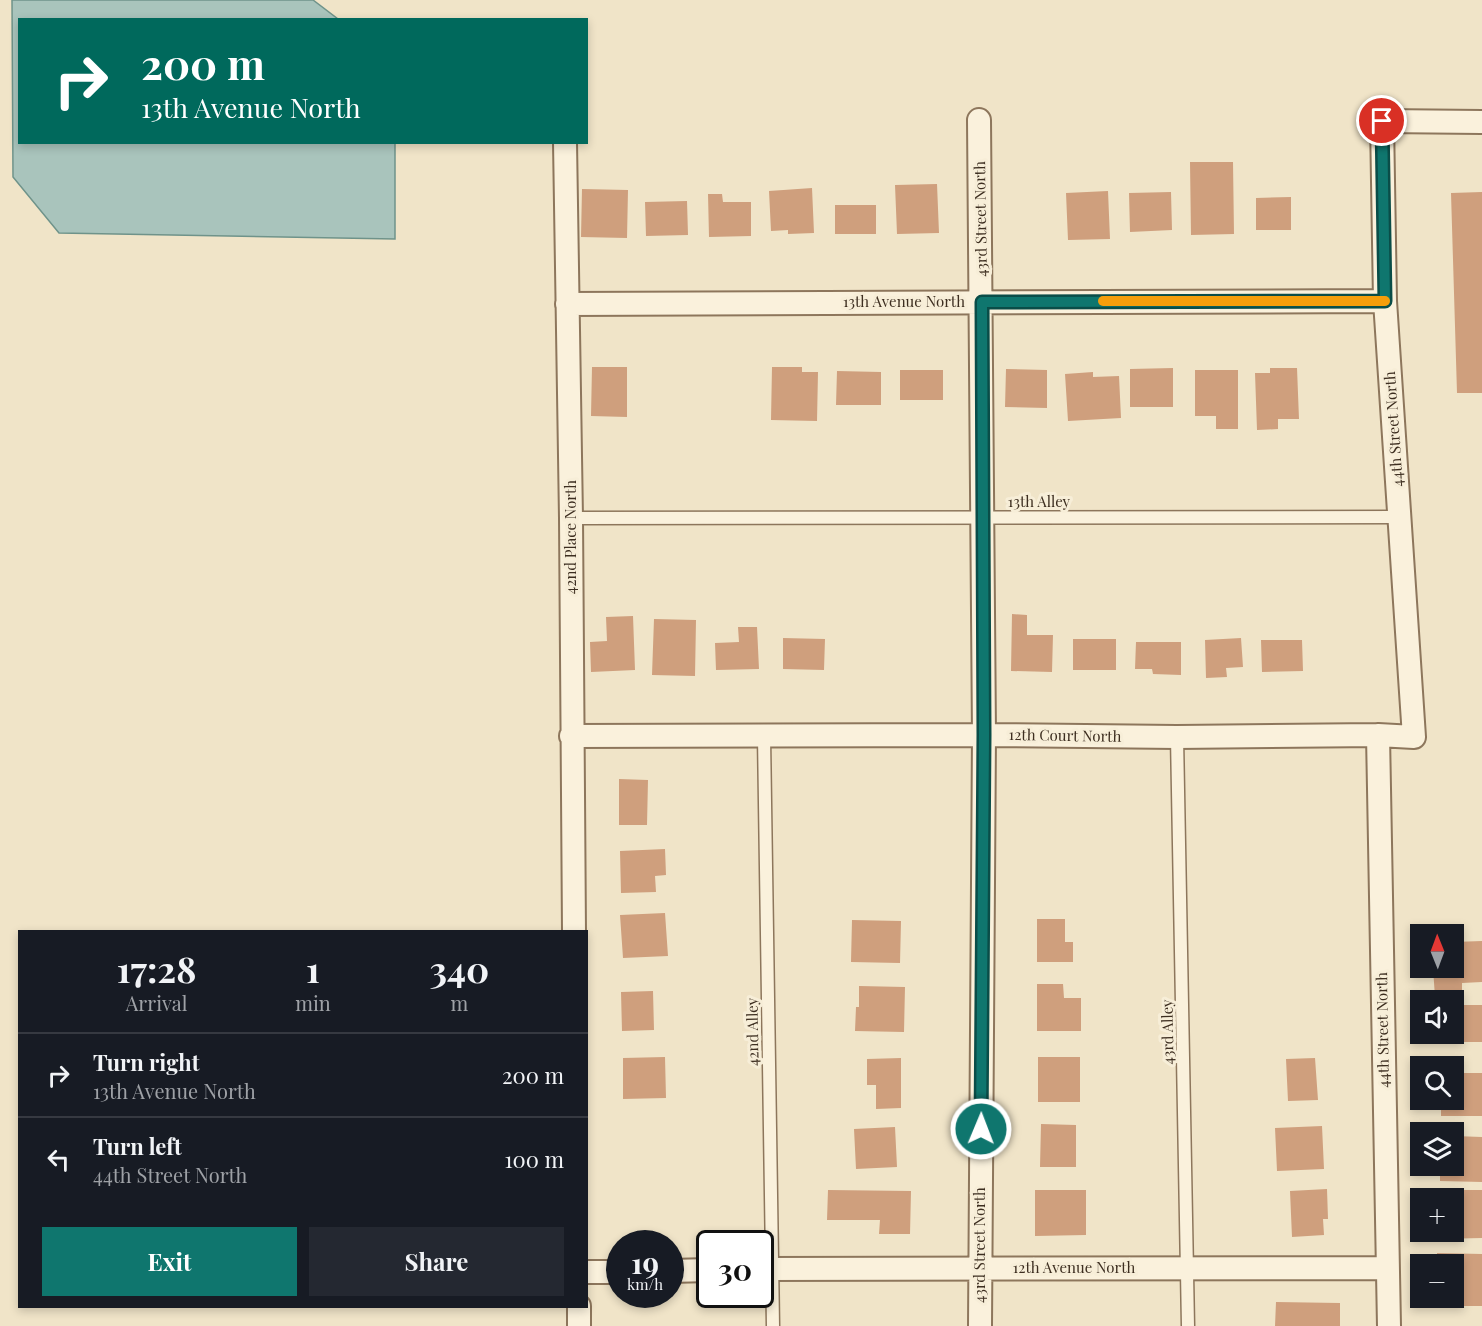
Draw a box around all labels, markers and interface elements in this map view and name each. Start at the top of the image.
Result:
text: 200 m [141,35,265,91]
icon: right [42,42,120,120]
text: 13th Avenue North [141,89,361,125]
pin [1356,95,1407,146]
icon: arrive [1365,104,1398,137]
street label: 43rd Street North [969,161,991,277]
street label: 13th Avenue North [843,291,965,311]
street label: 44th Street North [1379,370,1407,488]
street label: 42nd Place North [560,480,580,594]
street label: 13th Alley [1008,491,1071,511]
street label: 12th Court North [1009,724,1122,746]
north arrow [1410,924,1464,978]
map controls [1410,924,1464,1308]
text: 17:28 [117,944,196,992]
text: 1 [306,944,320,992]
text: 340 [429,944,489,992]
street label: 44th Street North [1371,972,1393,1088]
text: Arrival [126,989,187,1016]
text: min [295,989,331,1016]
text: m [450,989,468,1016]
button: sound [1410,990,1464,1044]
street label: 42nd Alley [741,997,763,1066]
street label: 43rd Alley [1156,999,1178,1065]
text: Turn right [93,1047,199,1077]
button: search [1410,1056,1464,1110]
icon: right [42,1059,75,1092]
text: 200 m [502,1060,564,1090]
text: 13th Avenue North [93,1077,256,1104]
position arrow [949,1097,1013,1161]
button: layers [1410,1122,1464,1176]
text: Turn left [93,1131,182,1161]
icon: left [42,1143,75,1176]
text: 100 m [504,1144,564,1174]
text: 44th Street North [93,1161,247,1188]
street label: 43rd Street North [969,1187,989,1303]
button: + [1410,1188,1464,1242]
button: Exit [42,1227,297,1296]
button: Share [309,1227,564,1296]
speed limit sign: 30 [696,1230,774,1308]
text: 19 [631,1242,659,1282]
button: − [1410,1254,1464,1308]
street label: 12th Avenue North [1013,1257,1136,1277]
text: km/h [627,1274,663,1294]

